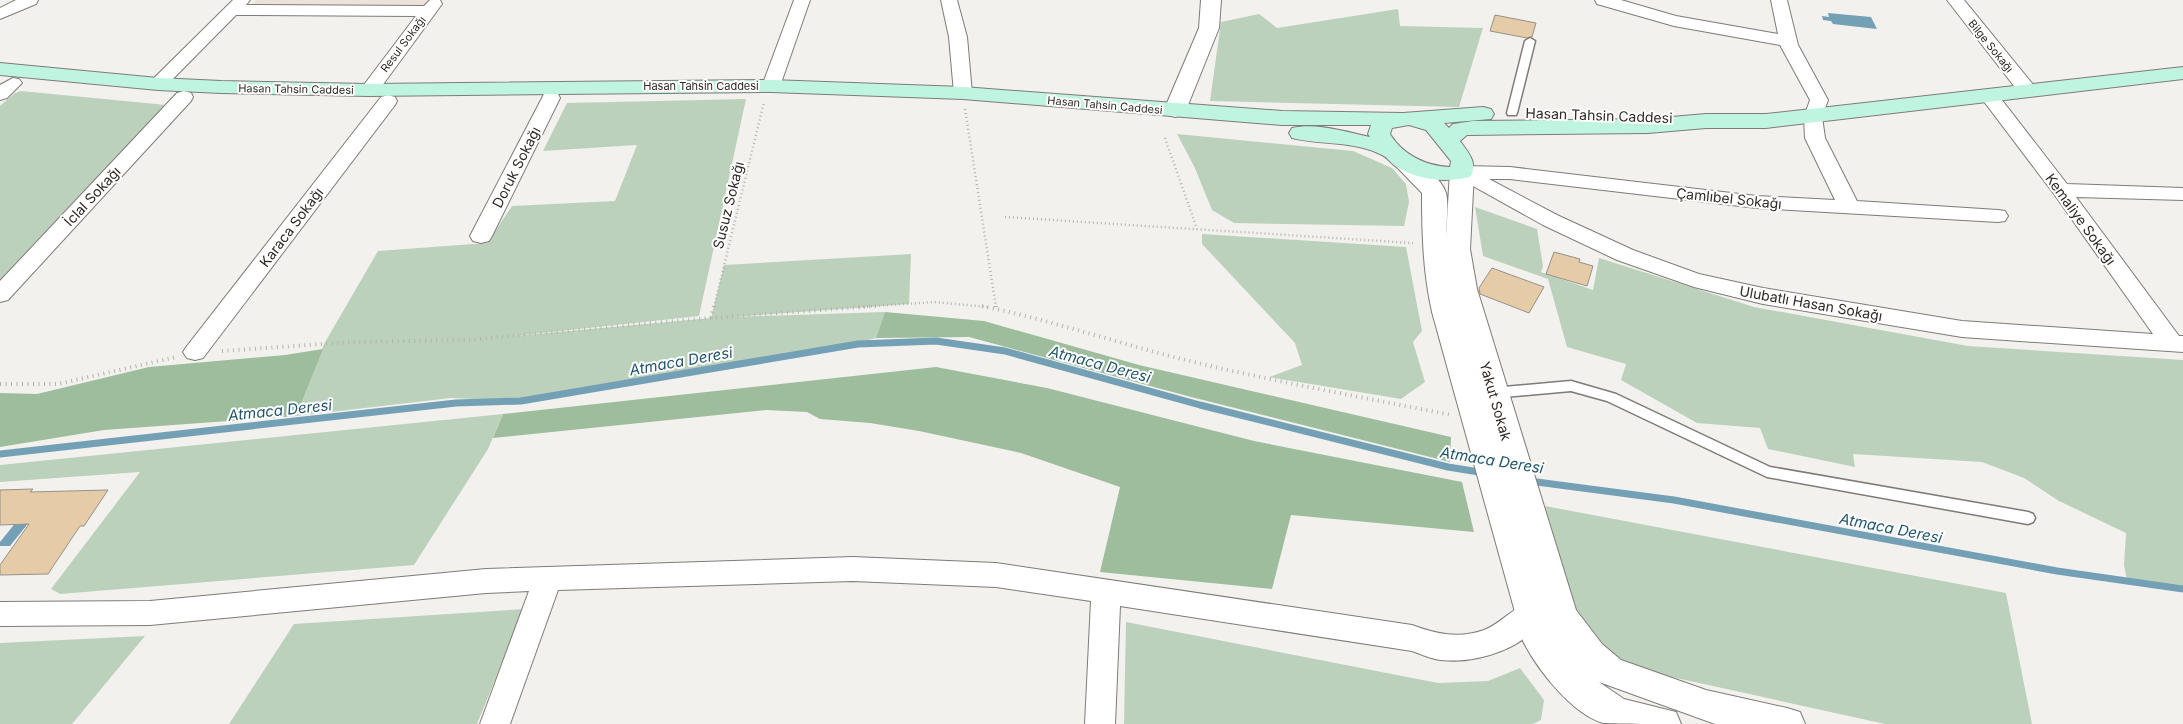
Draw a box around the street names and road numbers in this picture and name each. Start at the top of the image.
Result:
street label: Resul Sokağı [377,13,429,75]
street label: Bilge Sokağı [1965,17,2017,75]
street label: Hasan Tahsin Caddesi [643,79,759,93]
street label: Hasan Tahsin Caddesi [238,81,354,97]
street label: Hasan Tahsin Caddesi [1047,93,1163,117]
street label: Hasan Tahsin Caddesi [1525,104,1673,126]
street label: Doruk Sokağı [488,124,544,210]
street label: Susuz Sokağı [709,160,747,250]
street label: İclal Sokağı [60,163,124,229]
street label: Kemaliye Sokağı [2042,170,2120,268]
street label: Karaca Sokağı [256,184,326,270]
street label: Çamlıbel Sokağı [1675,184,1783,212]
street label: Ulubatlı Hasan Sokağı [1738,282,1884,324]
street label: Yakut Sokak [1477,360,1515,443]

